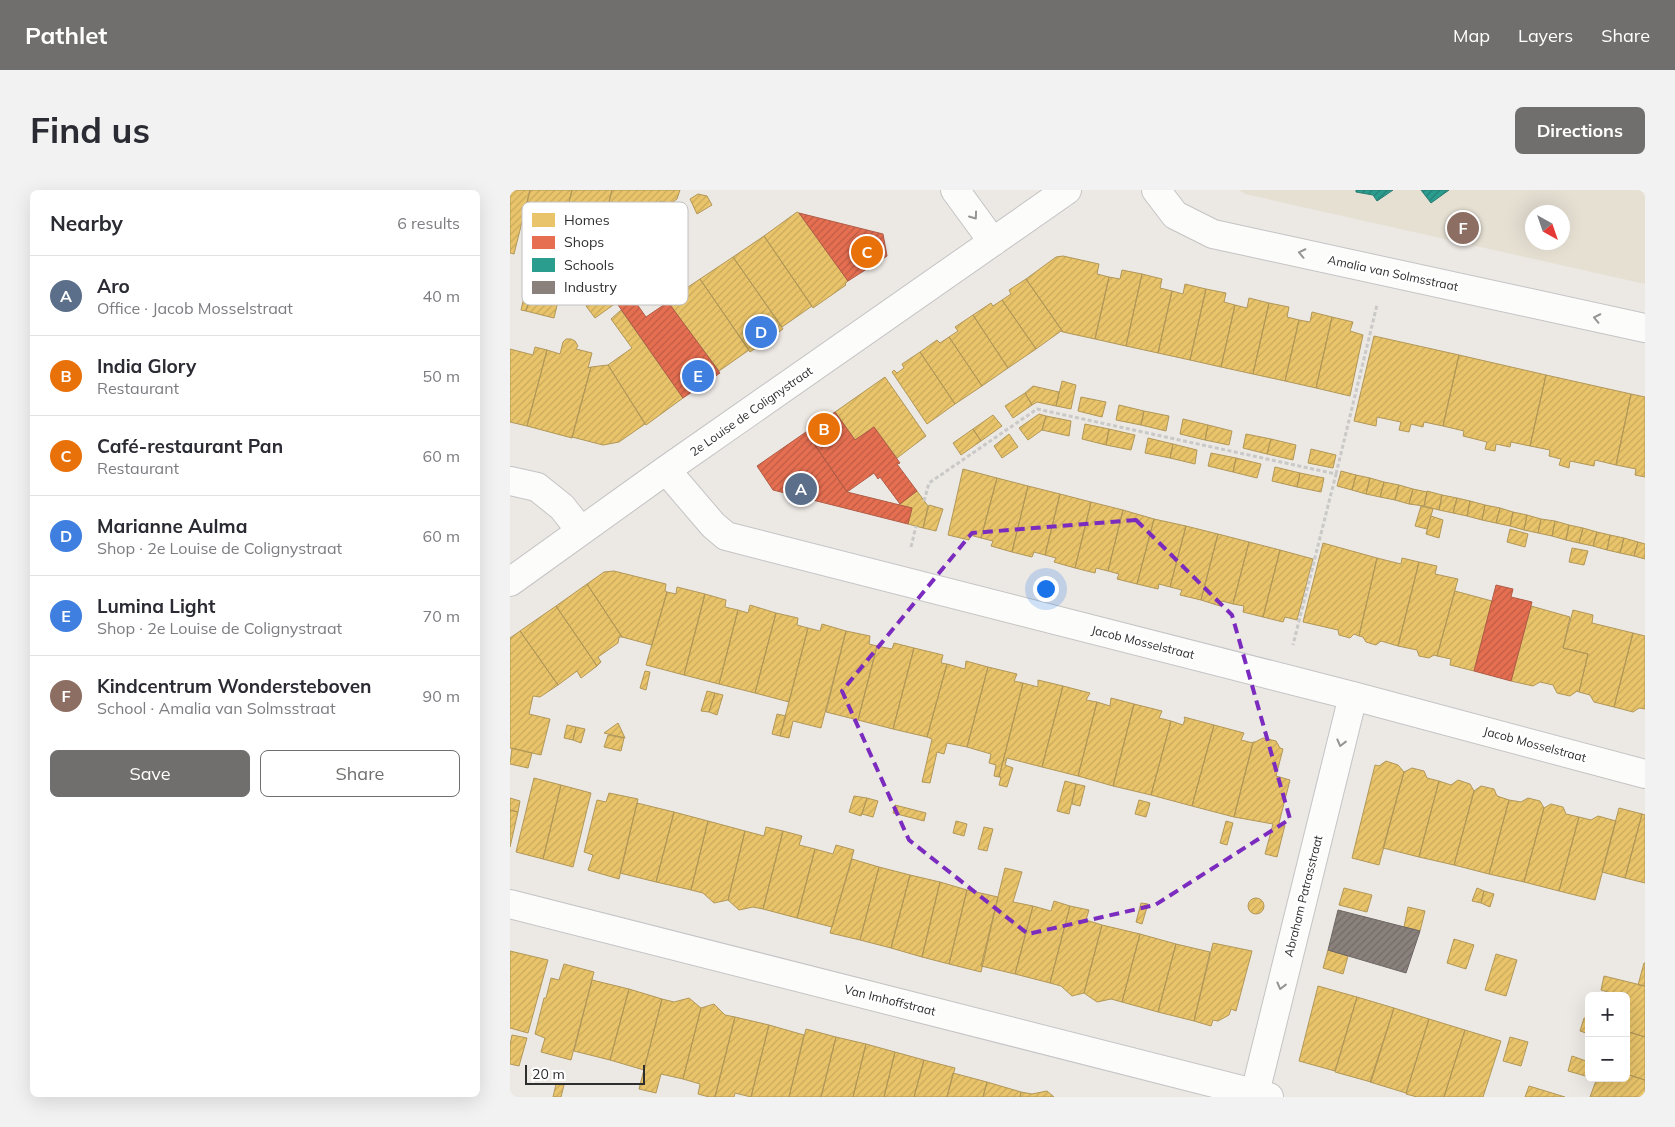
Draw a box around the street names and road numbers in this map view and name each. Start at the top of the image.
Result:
street label: Amalia van Solmsstraat [1326,252,1460,294]
street label: 2e Louise de Colignystraat [687,363,815,459]
street label: Jacob Mosselstraat [1090,622,1196,662]
street label: Jacob Mosselstraat [1482,723,1588,765]
street label: Abraham Patrasstraat [1281,834,1325,958]
street label: Van Imhoffstraat [843,981,937,1019]

